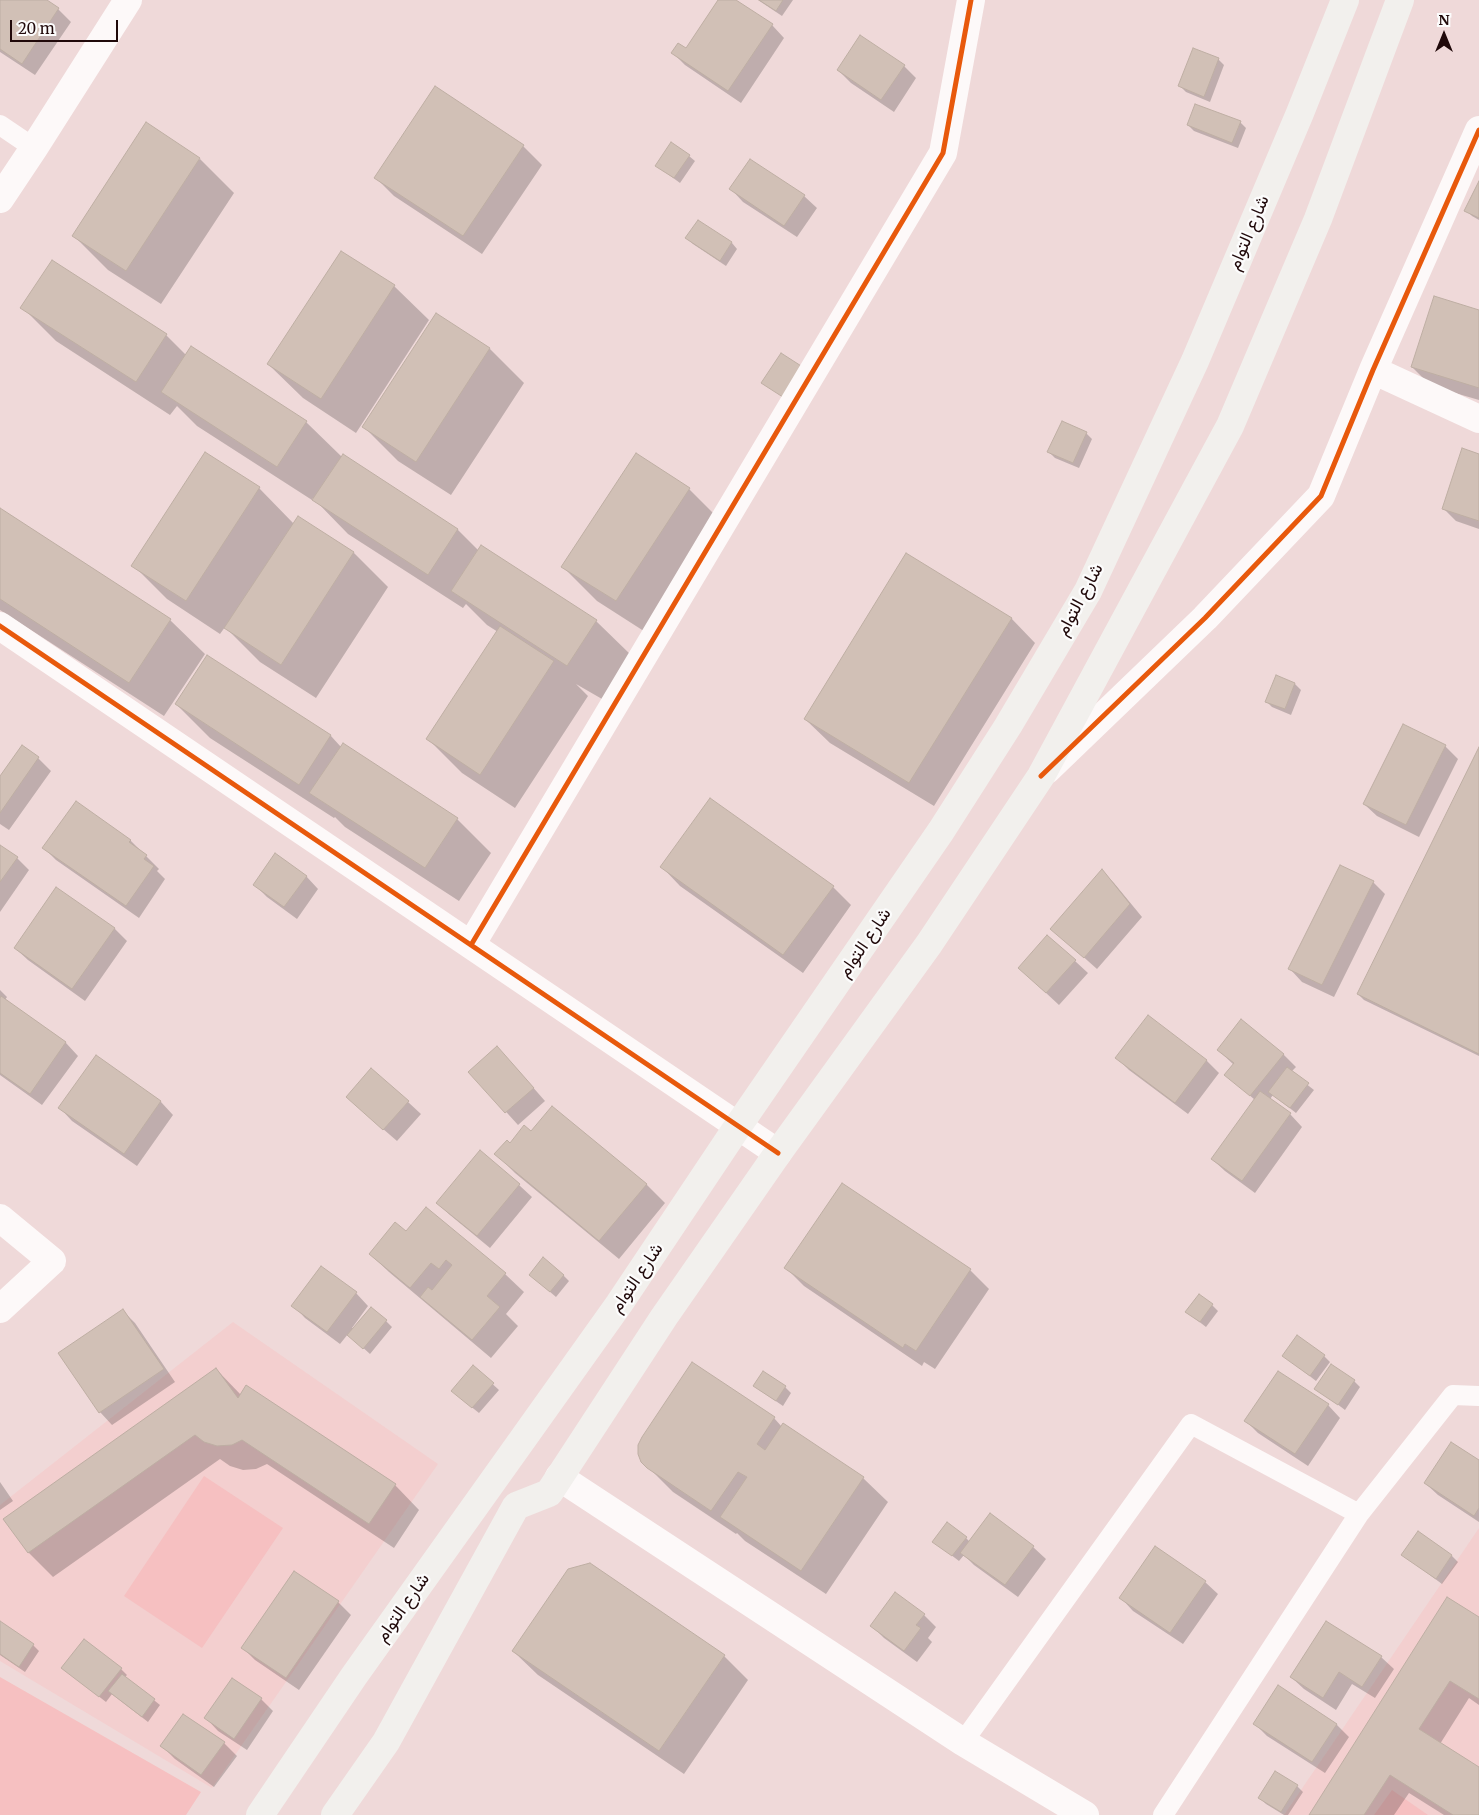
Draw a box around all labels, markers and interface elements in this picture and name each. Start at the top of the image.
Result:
scale bar [12,10,120,42]
north arrow [1419,10,1469,60]
text: N [1438,11,1450,29]
text: 20 m [18,19,55,38]
street label: شارع التوام [1224,192,1274,274]
street label: شارع التوام [1052,560,1108,640]
street label: شارع التوام [834,904,896,982]
street label: شارع التوام [606,1239,668,1317]
street label: شارع التوام [371,1569,435,1647]

